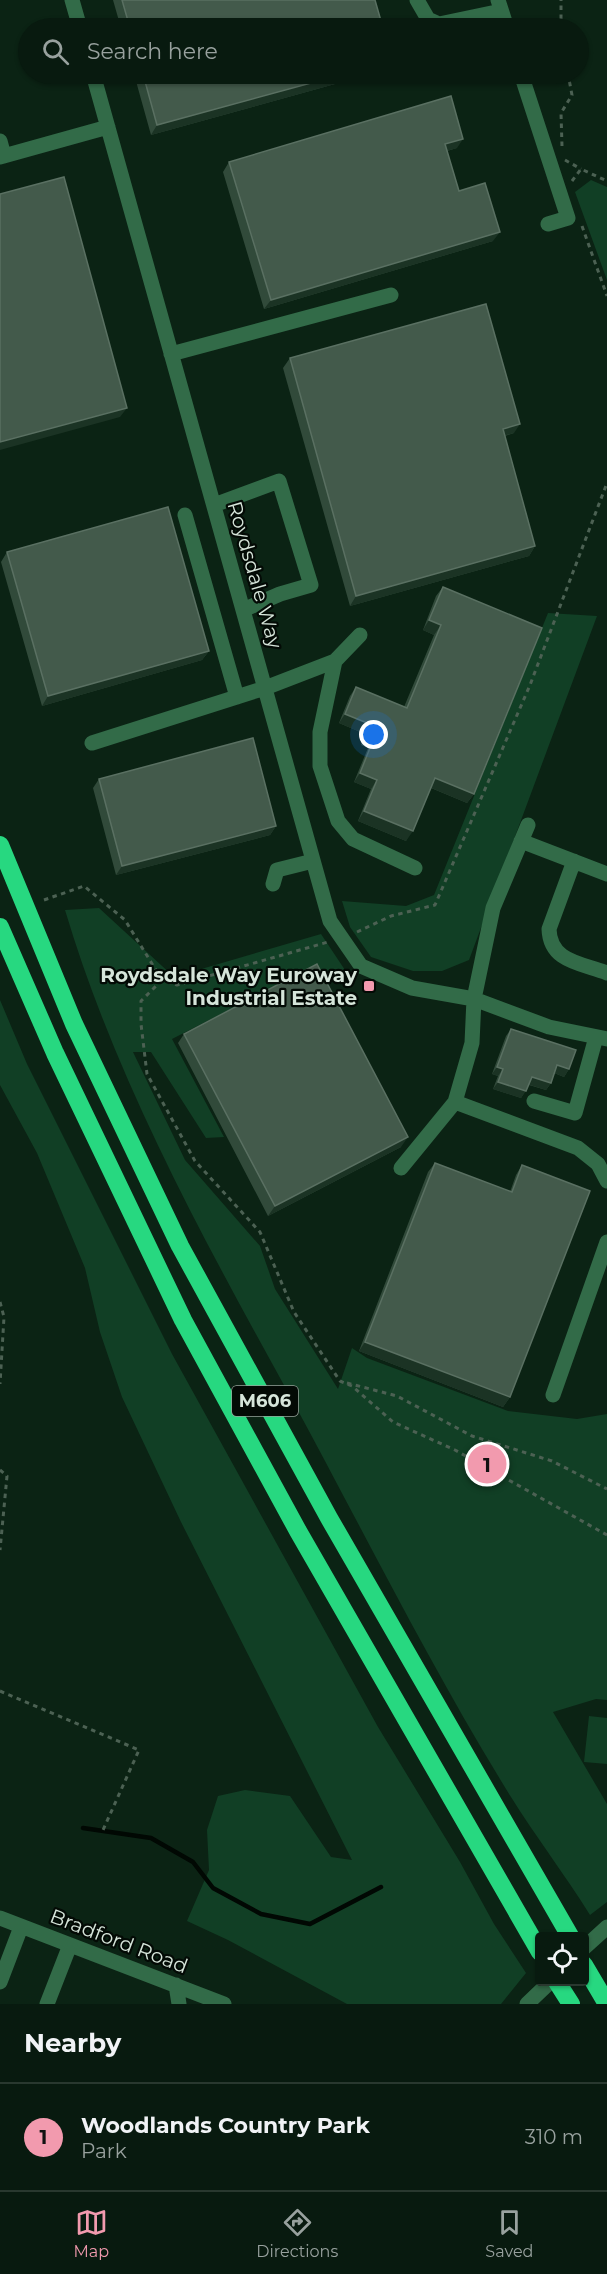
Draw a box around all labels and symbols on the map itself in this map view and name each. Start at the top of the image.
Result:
street label: Roydsdale Way [223,499,288,652]
your location [359,720,388,749]
place label: Roydsdale Way Euroway Industrial Estate [100,963,358,1010]
marker: Roydsdale Way Euroway Industrial Estate [362,979,376,993]
road number: M606 [232,1386,298,1416]
pin: 1 [468,1442,506,1486]
street label: Bradford Road [47,1904,191,1978]

